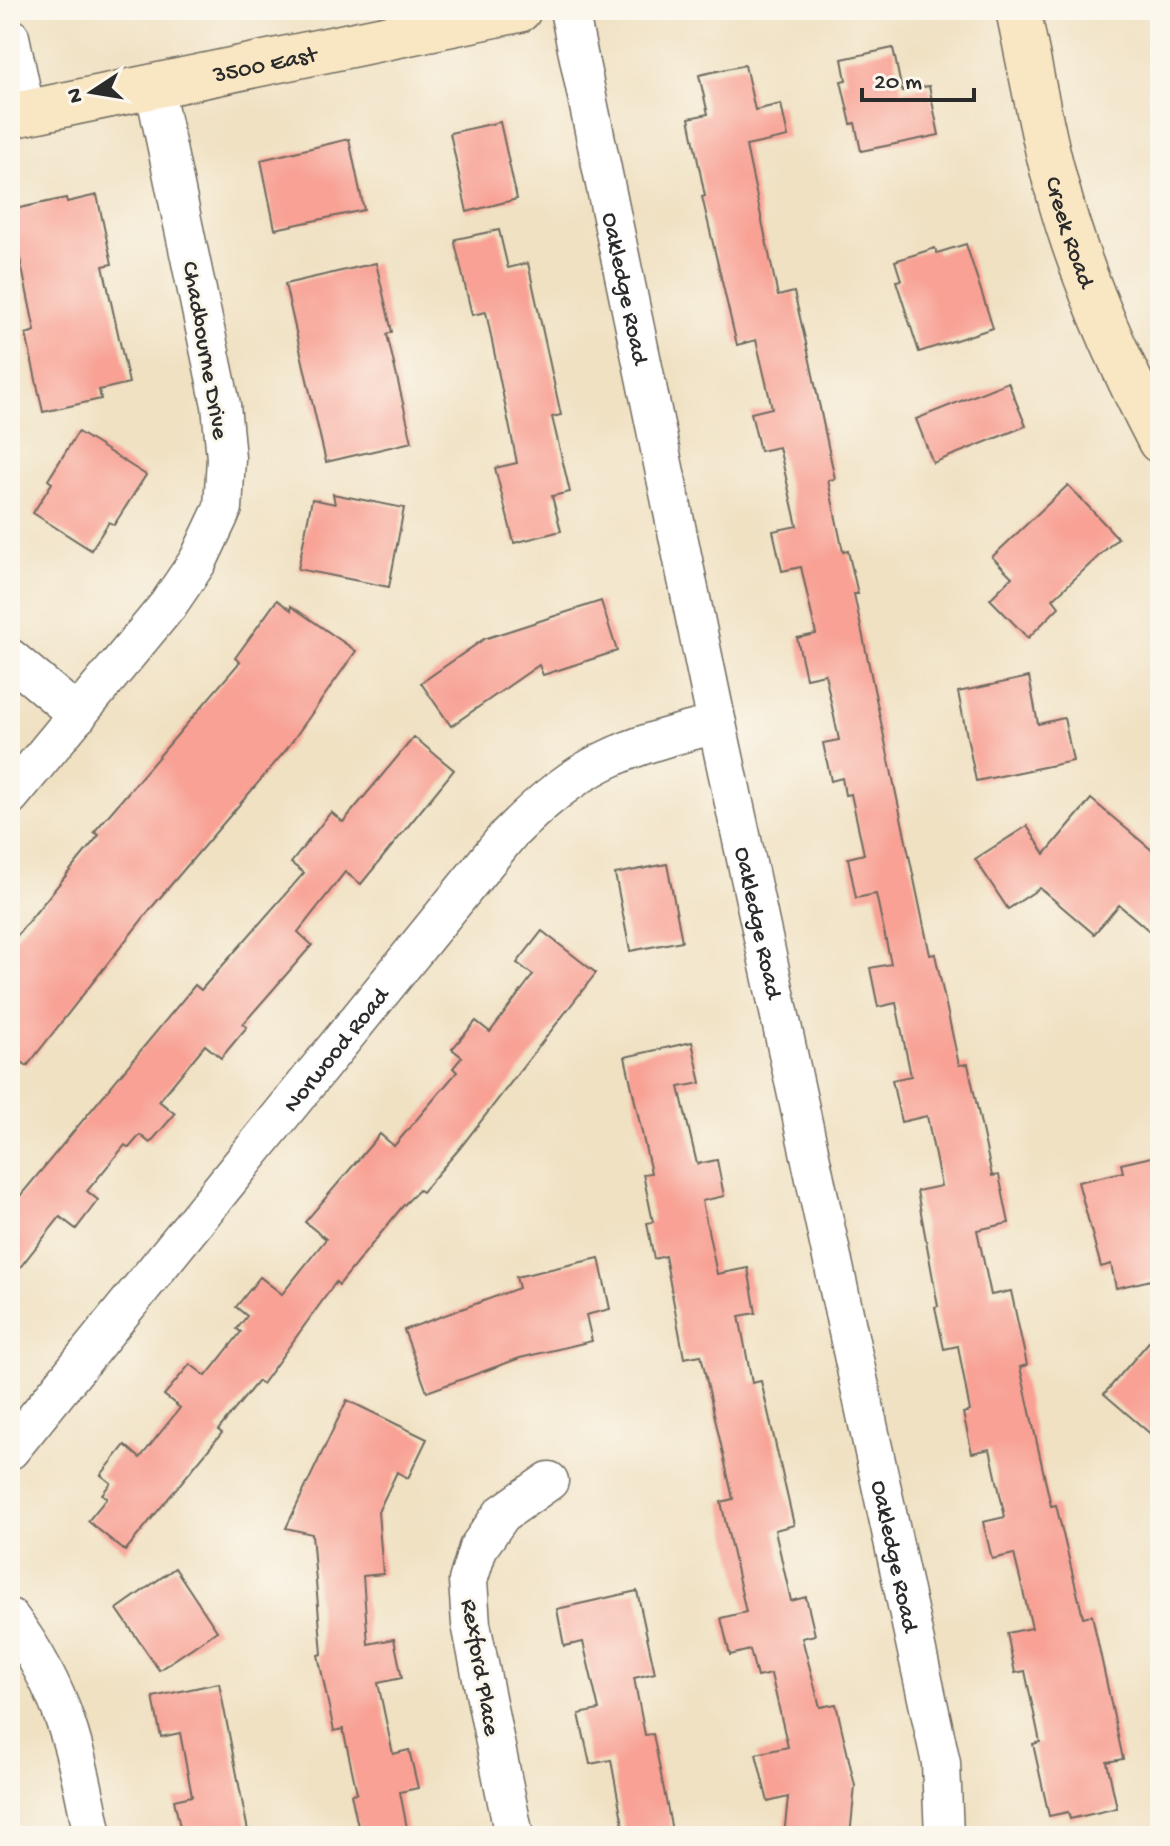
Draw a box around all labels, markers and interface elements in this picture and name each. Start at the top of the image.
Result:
street label: 3500 East [210,41,322,92]
north arrow [52,52,132,132]
scale bar [862,52,974,102]
text: 20 m [874,69,922,98]
text: N [62,86,91,105]
street label: Creek Road [1037,174,1100,294]
street label: Oakledge Road [593,210,653,369]
street label: Chadbourne Drive [174,259,234,442]
street label: Oakledge Road [726,844,787,1003]
street label: Norwood Road [278,981,398,1120]
street label: Oakledge Road [862,1478,924,1637]
street label: Rexford Place [452,1597,505,1739]

